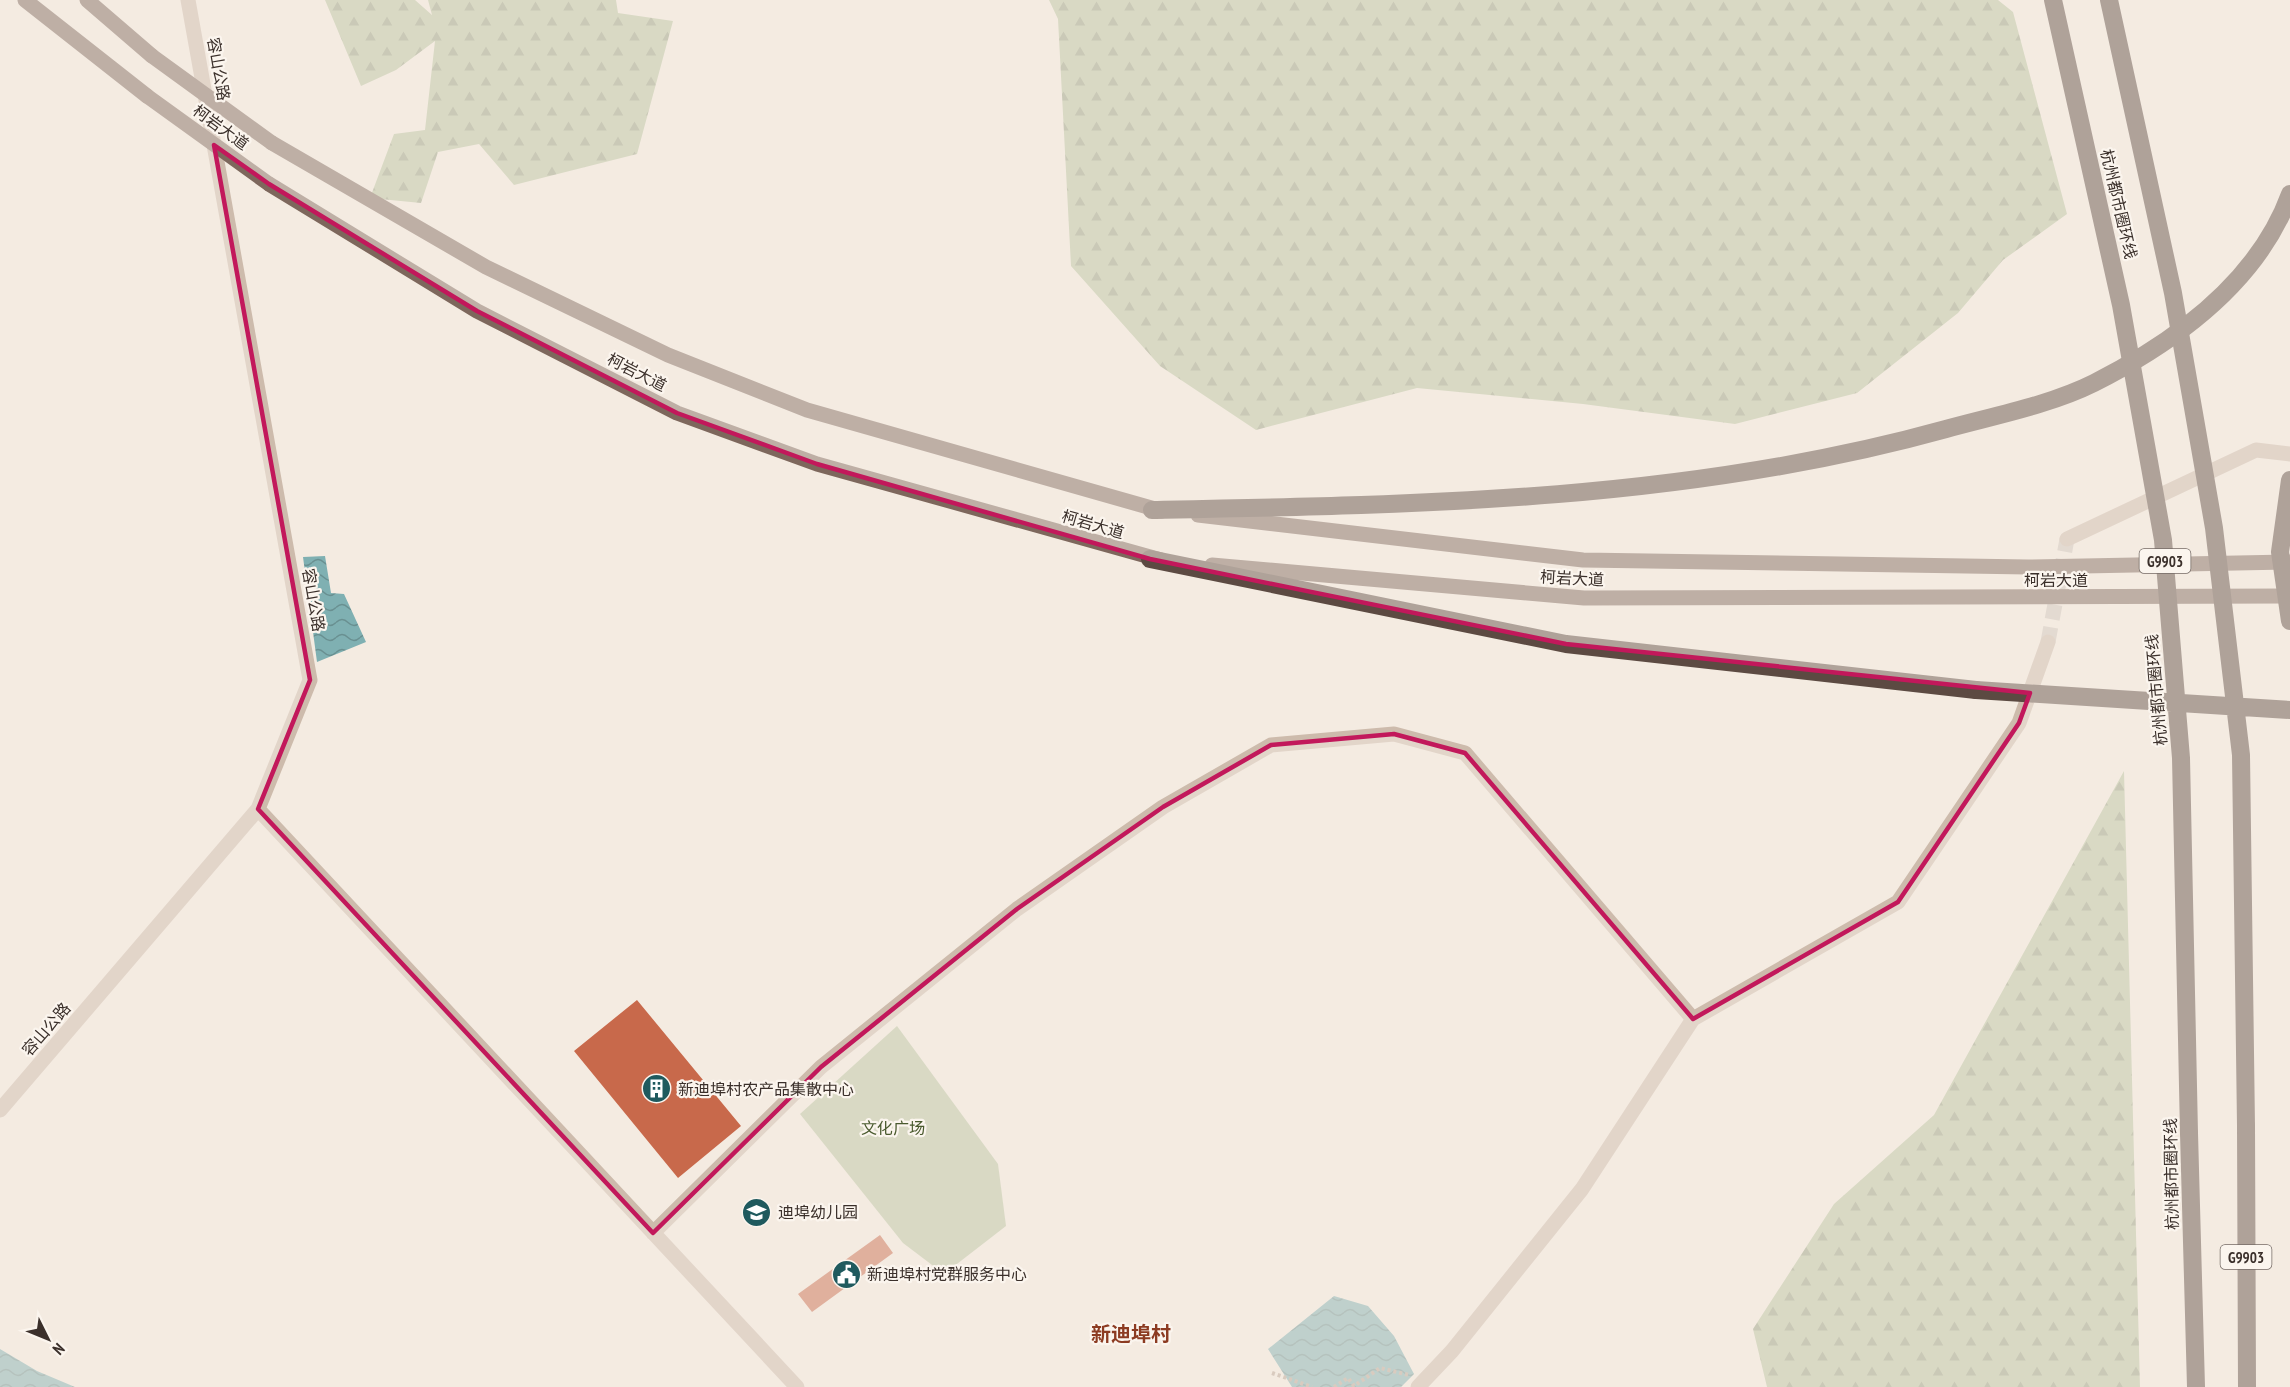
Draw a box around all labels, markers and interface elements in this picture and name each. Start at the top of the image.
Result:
street label: 容山公路 [204,36,234,102]
street label: 柯岩大道 [189,100,253,154]
street label: 杭州都市圈环线 [2097,147,2141,261]
street label: 柯岩大道 [604,349,670,395]
street label: 柯岩大道 [1059,506,1127,542]
road number: G9903 [2140,549,2190,573]
street label: 柯岩大道 [1540,566,1604,590]
street label: 容山公路 [299,567,329,633]
street label: 柯岩大道 [2024,570,2088,590]
street label: 杭州都市圈环线 [2141,633,2171,747]
street label: 容山公路 [17,998,75,1060]
building icon: 新迪埠村农产品集散中心 [641,1073,673,1105]
place label: 新迪埠村农产品集散中心 [678,1079,854,1099]
park label: 文化广场 [861,1118,925,1138]
street label: 杭州都市圈环线 [2160,1118,2182,1230]
school or university icon: 迪埠幼儿园 [741,1196,773,1228]
place label: 迪埠幼儿园 [778,1202,858,1222]
road number: G9903 [2220,1245,2272,1269]
public building icon: 新迪埠村党群服务中心 [830,1258,862,1290]
place label: 新迪埠村党群服务中心 [867,1264,1027,1284]
north arrow [18,1309,78,1369]
district label: 新迪埠村 [1091,1321,1171,1347]
text: N [49,1339,69,1359]

